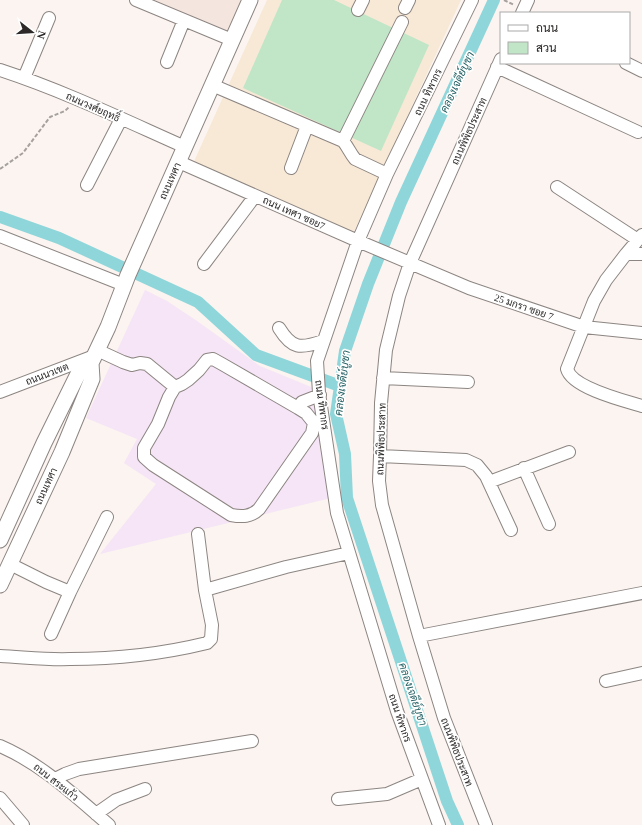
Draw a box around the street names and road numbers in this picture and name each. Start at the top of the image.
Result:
street label: ถนน ทิพากร [412,67,444,117]
street label: ถนนวงศ์ยฤทธิ์ [64,87,124,125]
street label: ถนนพิพิธประสาท [449,96,489,166]
street label: ถนนเทศา [157,161,183,201]
street label: ถนน เทศา ซอย7 [261,194,327,232]
street label: 25 มกรา ซอย 7 [493,292,555,322]
street label: ถนนนวเขต [24,361,70,387]
street label: ถนน ทิพากร [313,379,331,431]
street label: ถนนพิพิธประสาท [374,403,388,475]
street label: ถนนเทศา [33,466,59,506]
street label: ถนน ทิพากร [387,692,413,744]
street label: ถนนพิพิธประสาท [439,716,475,788]
street label: ถนน สระแก้ว [31,760,81,803]

